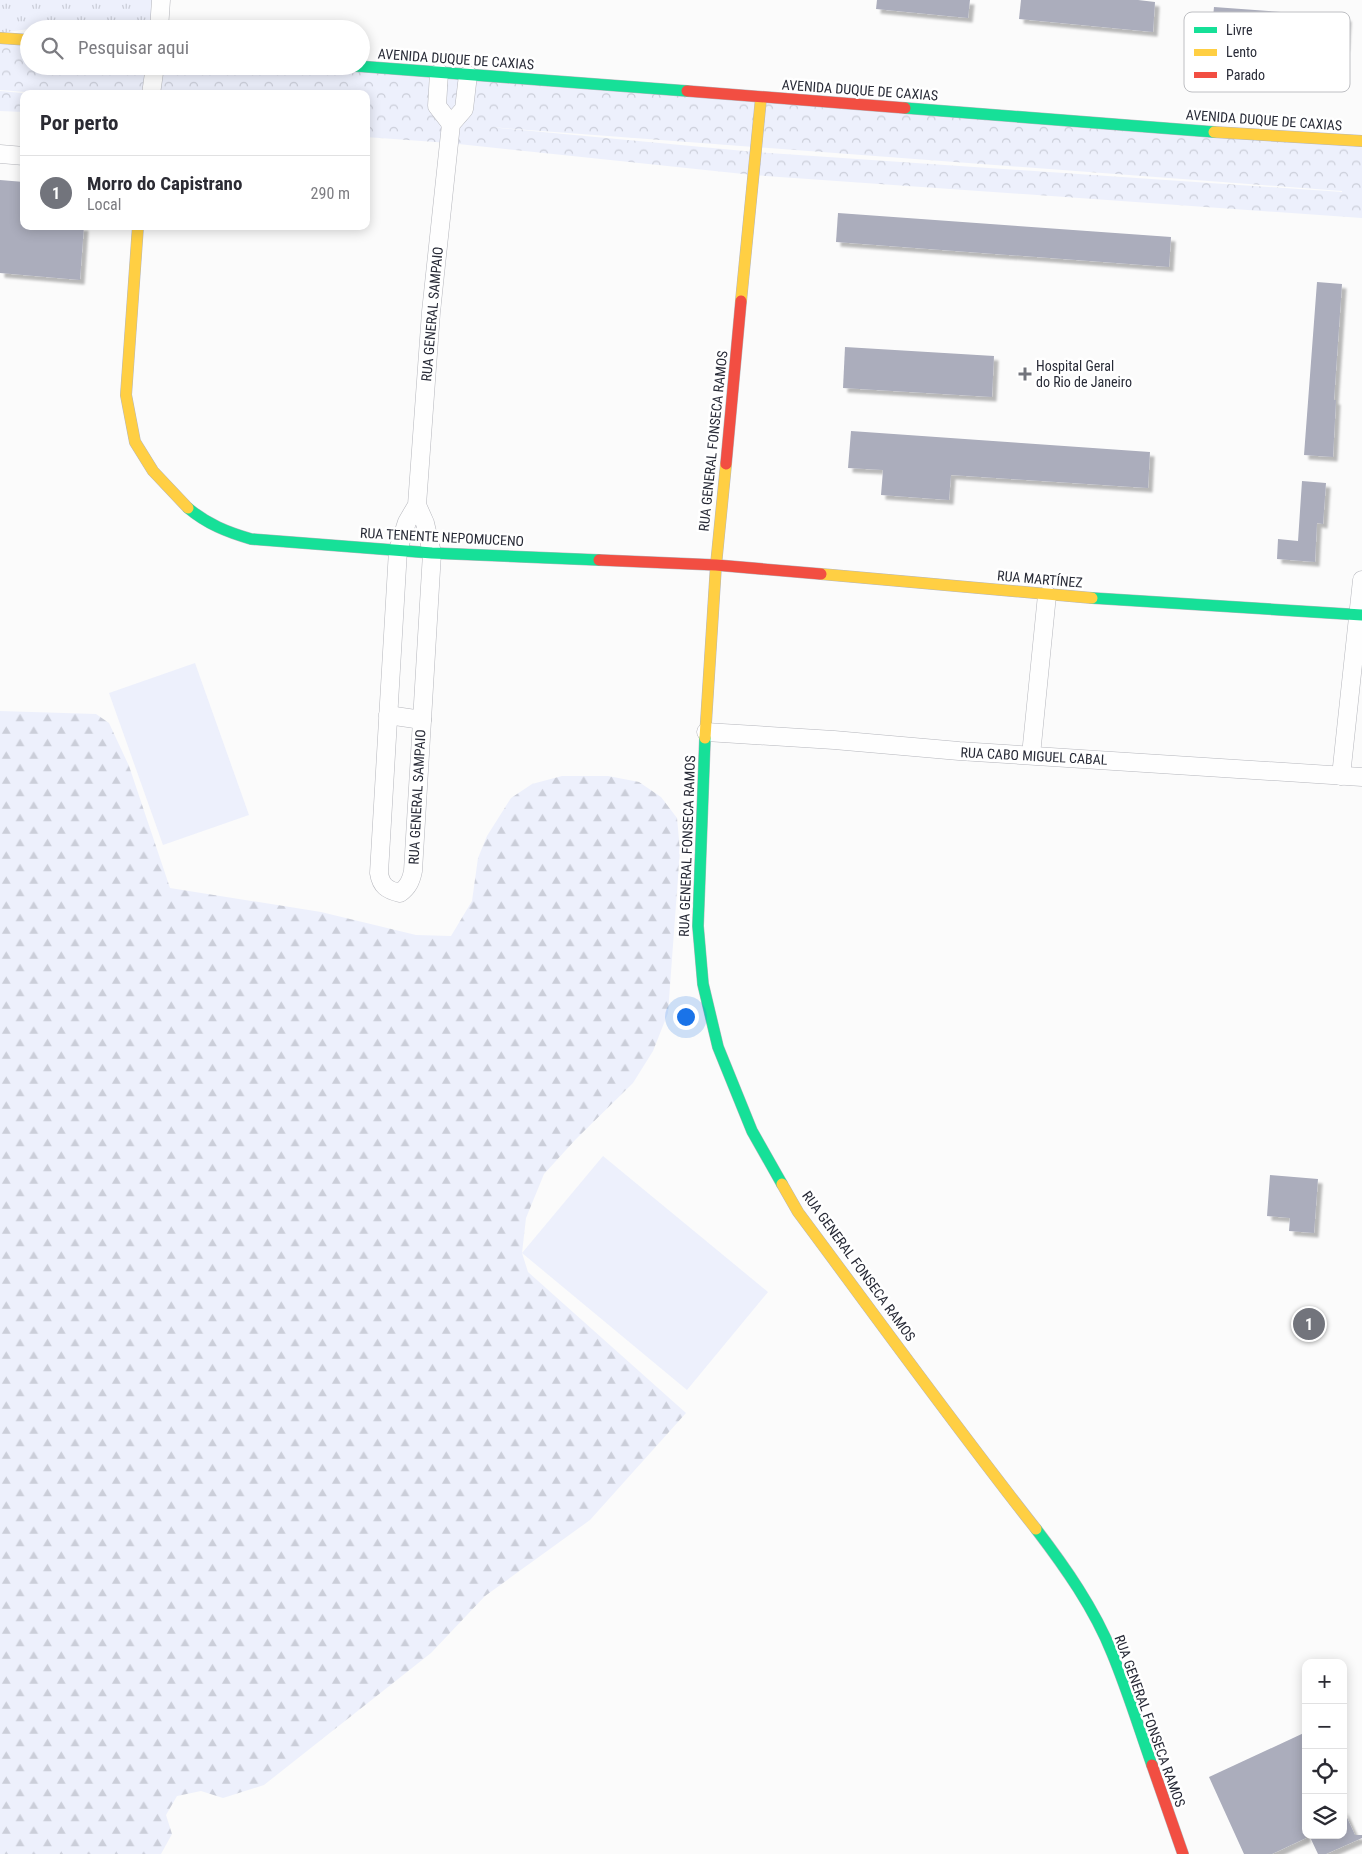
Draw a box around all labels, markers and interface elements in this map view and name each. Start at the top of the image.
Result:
legend [1184,12,1350,92]
search box [20,20,370,75]
text: Livre [1226,22,1253,38]
icon: search [38,34,66,62]
text: Pesquisar aqui [78,36,189,59]
text: Lento [1226,44,1257,60]
street label: AVENIDA DUQUE DE CAXIAS [377,46,535,72]
text: Parado [1226,67,1265,83]
street label: AVENIDA DUQUE DE CAXIAS [781,77,939,103]
street label: AVENIDA DUQUE DE CAXIAS [1185,107,1343,133]
text: Por perto [40,111,119,135]
text: Morro do Capistrano [87,172,242,195]
text: 1 [52,184,60,203]
text: 290 m [311,184,350,203]
text: Local [87,195,121,214]
street label: RUA GENERAL SAMPAIO [418,246,446,382]
street label: RUA GENERAL FONSECA RAMOS [696,350,730,532]
place label: Hospital Geral do Rio de Janeiro [1036,358,1132,390]
marker: Hospital Geral do Rio de Janeiro [1018,367,1032,381]
street label: RUA TENENTE NEPOMUCENO [360,525,524,549]
street label: RUA MARTÍNEZ [997,566,1084,591]
street label: RUA GENERAL SAMPAIO [405,729,429,865]
street label: RUA CABO MIGUEL CABAL [960,744,1108,768]
street label: RUA GENERAL FONSECA RAMOS [676,755,698,937]
your location [673,1004,699,1030]
street label: RUA GENERAL FONSECA RAMOS [799,1188,919,1344]
pin: 1 [1293,1305,1325,1343]
street label: RUA GENERAL FONSECA RAMOS [1111,1633,1189,1809]
map controls [1302,1659,1347,1839]
button: + [1302,1659,1347,1704]
button: − [1302,1704,1347,1749]
button: locate [1302,1749,1347,1794]
button: layers [1302,1794,1347,1839]

